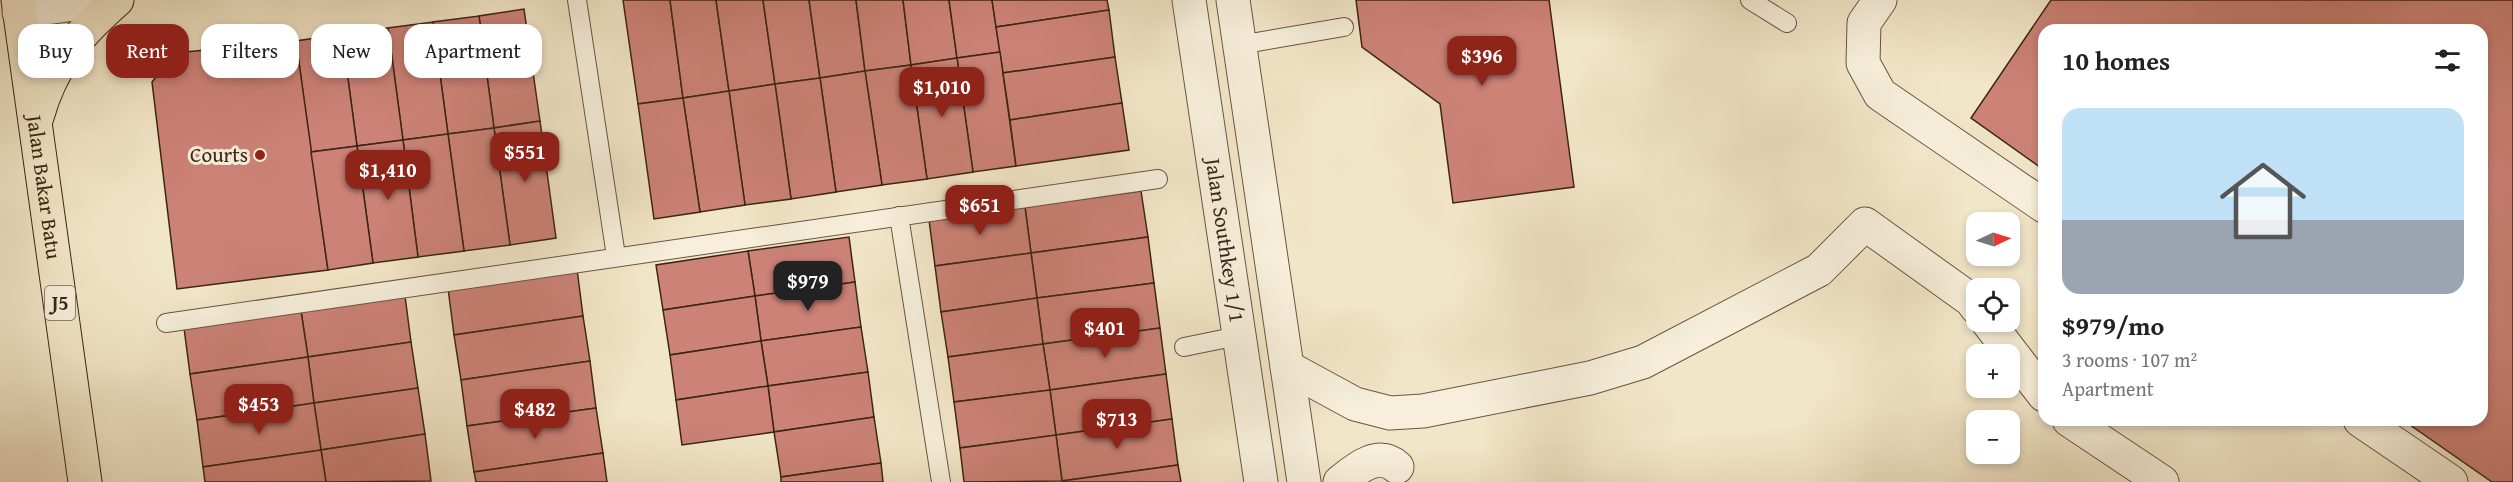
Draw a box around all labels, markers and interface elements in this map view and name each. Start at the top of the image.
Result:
chip: Buy [18,24,94,78]
chip: Rent [106,24,189,78]
chip: Filters [201,24,299,78]
chip: New [311,24,392,78]
chip: Apartment [404,24,542,78]
pin: $396 [1446,36,1518,87]
text: $396 [1461,41,1503,70]
text: 10 homes [2062,41,2170,80]
icon: filters [2431,44,2464,77]
pin: $1,010 [893,67,991,118]
text: $1,010 [913,72,971,101]
street label: Jalan Bakar Batu [19,110,70,262]
pin: $551 [489,132,561,183]
text: $551 [504,137,546,166]
place label: Courts [190,139,248,170]
icon: home [2209,147,2317,255]
marker: Courts [253,148,267,162]
pin: $1,410 [339,150,437,201]
street label: Jalan Southkey 1/1 [1197,153,1253,325]
text: $1,410 [359,155,417,184]
pin: $651 [944,185,1016,236]
text: $651 [959,190,1001,219]
north arrow [1966,212,2020,266]
map controls [1966,212,2020,464]
pin: $979 [772,261,844,312]
text: $979 [787,266,829,295]
button: locate [1966,278,2020,332]
road number: J5 [45,286,75,320]
text: $979/mo [2062,306,2164,345]
pin: $401 [1069,308,1141,359]
text: $401 [1084,313,1126,342]
button: + [1966,344,2020,398]
text: 3 rooms · 107 m² [2062,345,2197,374]
text: Apartment [2062,374,2154,403]
pin: $453 [223,384,295,435]
text: $453 [238,389,280,418]
pin: $482 [499,389,571,440]
text: $482 [514,394,556,423]
pin: $713 [1081,399,1153,450]
text: $713 [1096,404,1138,433]
button: − [1966,410,2020,464]

